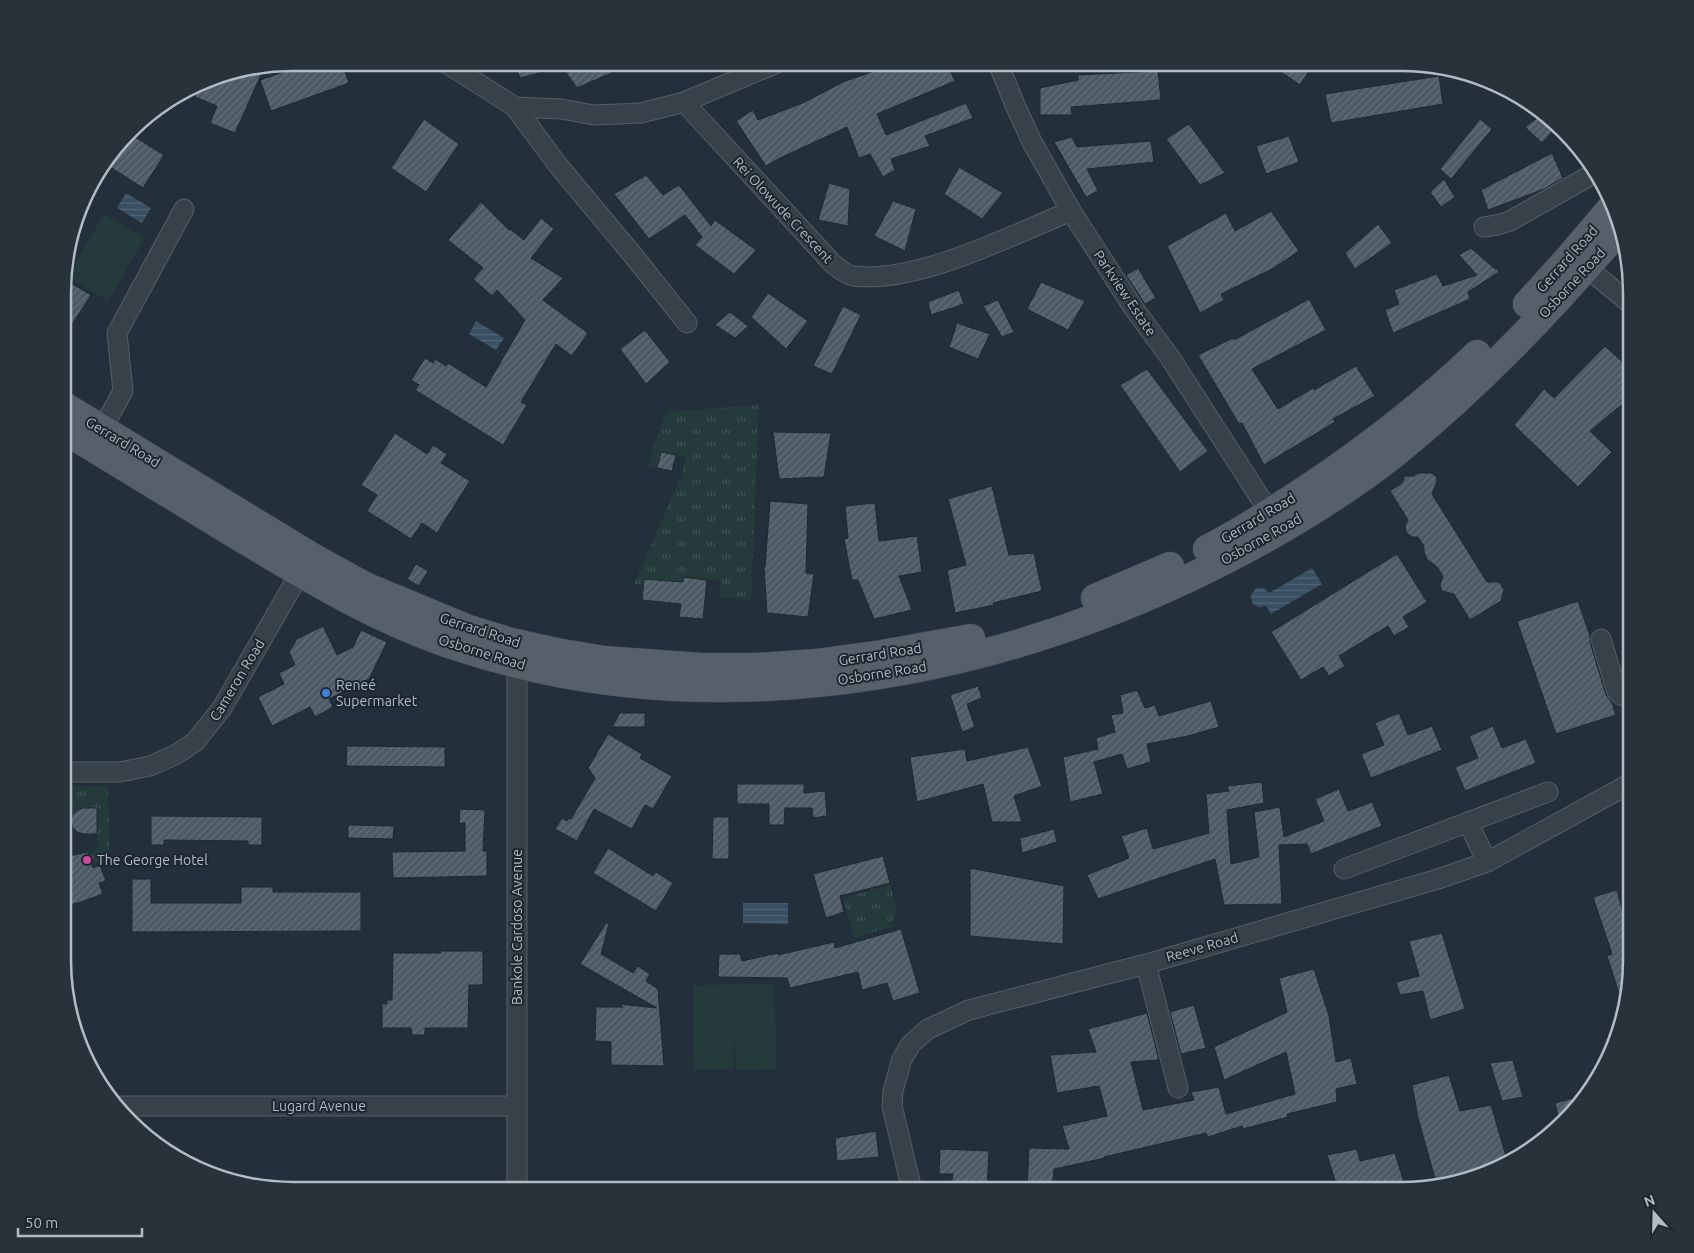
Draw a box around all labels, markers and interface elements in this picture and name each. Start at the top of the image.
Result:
street label: Rei Olowude Crescent [730,154,837,267]
street label: Gerrard Road [1533,223,1601,295]
street label: Osborne Road [1536,245,1608,321]
street label: Parkview Estate [1090,247,1160,339]
street label: Gerrard Road [83,414,163,470]
street label: Gerrard Road [1218,490,1298,546]
street label: Osborne Road [1218,510,1304,568]
street label: Gerrard Road [438,609,522,651]
street label: Osborne Road [437,631,527,673]
street label: Cameron Road [206,636,268,724]
street label: Gerrard Road [837,640,923,668]
street label: Osborne Road [836,658,928,688]
place label: Reneé Supermarket [336,677,418,709]
marker: Reneé Supermarket [320,687,332,699]
street label: Bankole Cardoso Avenue [509,849,525,1005]
place label: The George Hotel [97,852,208,868]
marker: The George Hotel [81,854,93,866]
street label: Reeve Road [1164,929,1240,965]
street label: Lugard Avenue [272,1098,366,1114]
north arrow [1629,1188,1679,1238]
text: N [1642,1191,1657,1210]
scale bar [18,1206,141,1238]
text: 50 m [25,1214,58,1231]

